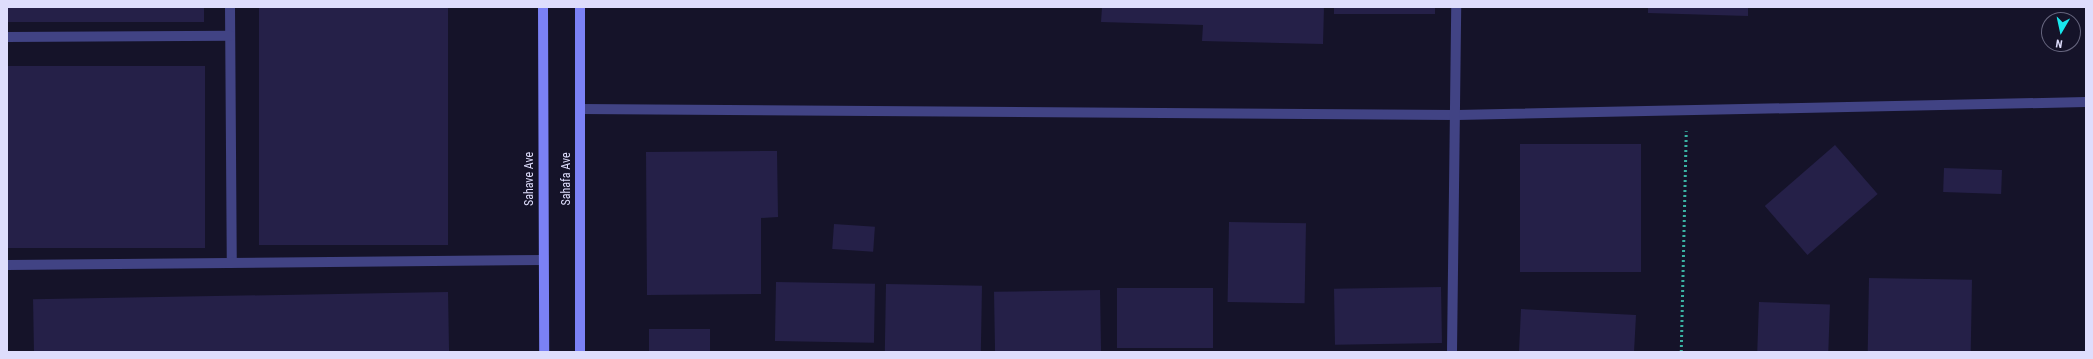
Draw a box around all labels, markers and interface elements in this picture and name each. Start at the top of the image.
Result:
north arrow [2041,12,2081,52]
text: N [2055,36,2064,50]
street label: Sahave Ave [523,152,537,206]
street label: Sahafa Ave [560,152,574,206]

